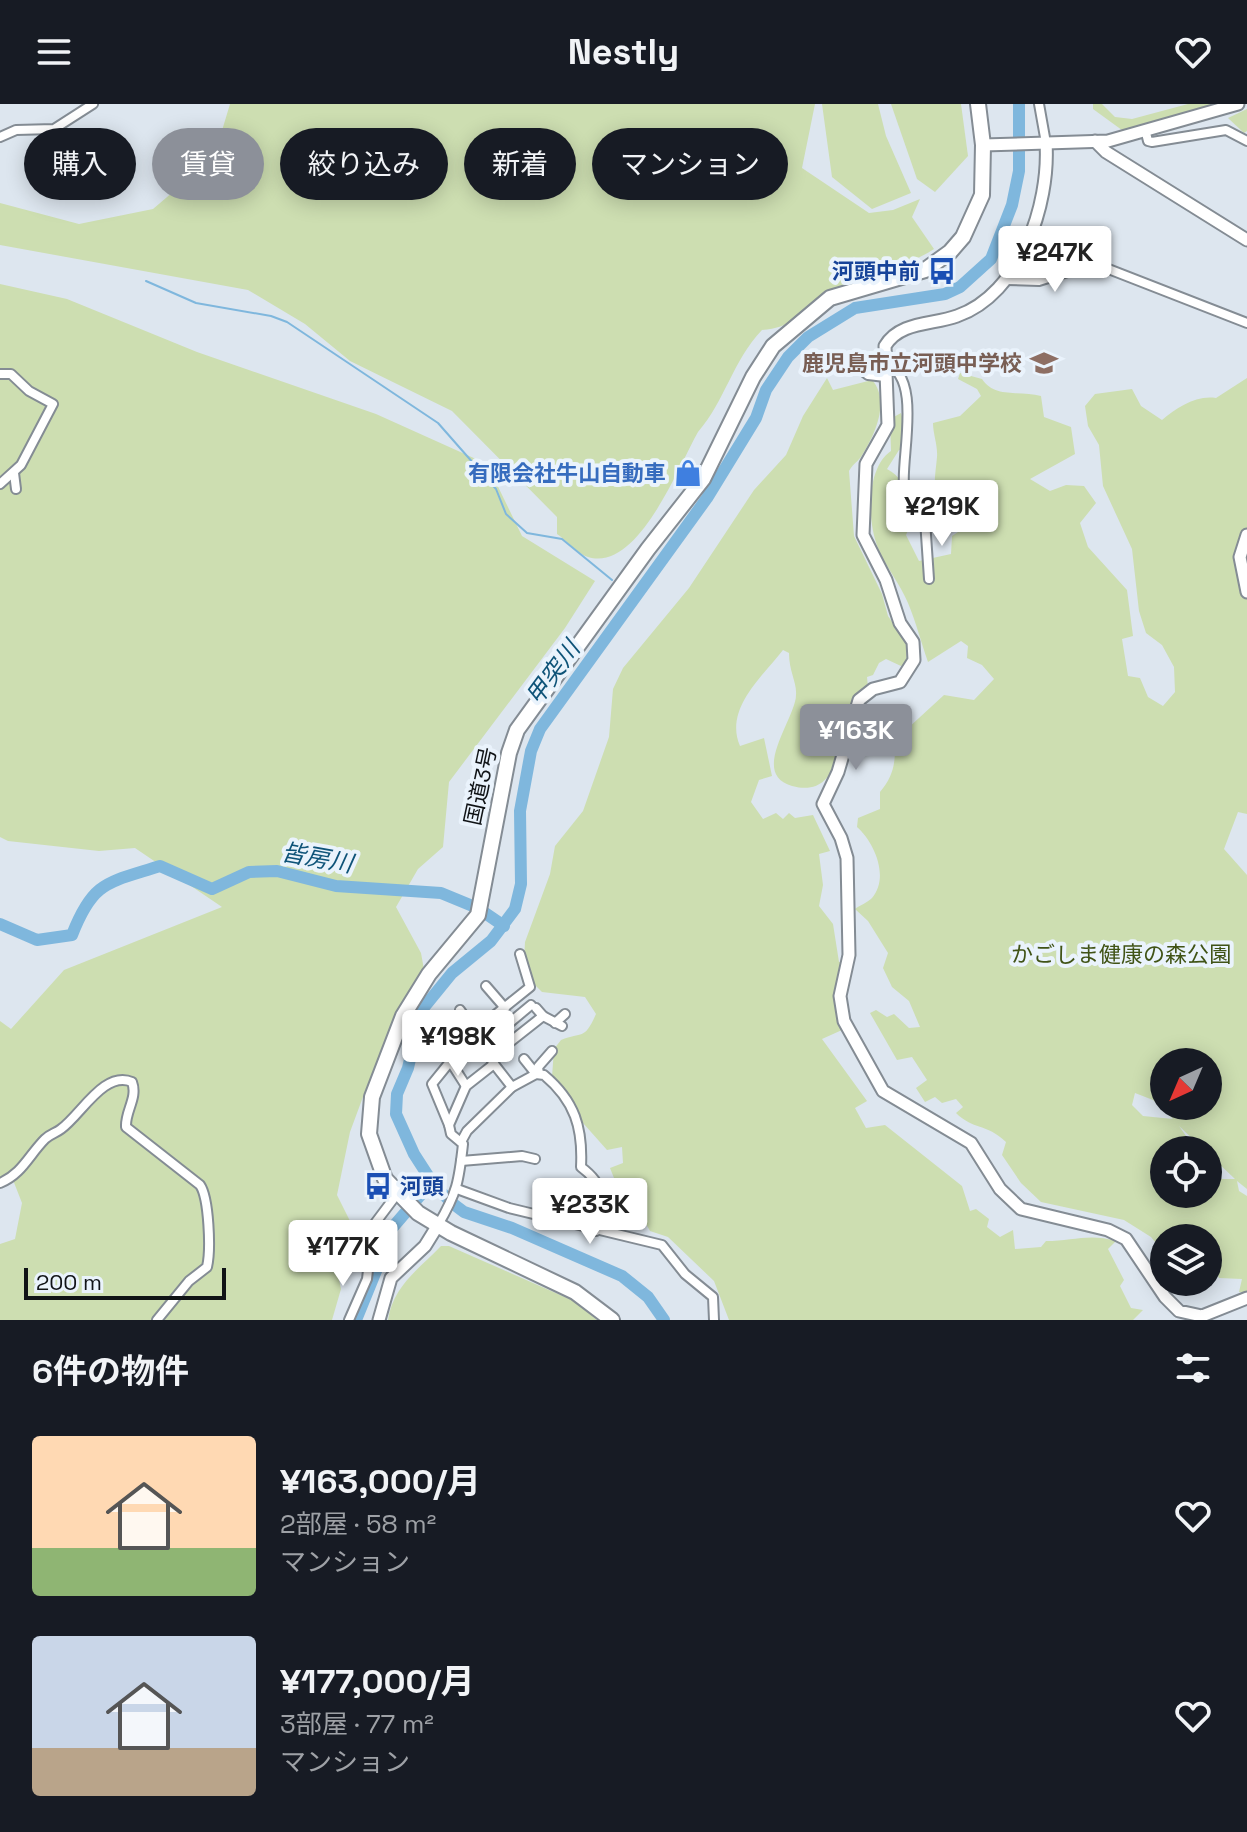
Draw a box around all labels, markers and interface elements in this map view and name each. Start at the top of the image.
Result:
text: Nestly [568,29,679,75]
icon: menu [32,30,76,74]
icon: heart [1171,30,1215,74]
chip: 購入 [24,128,136,200]
chip: 賃貸 [152,128,264,200]
chip: 絞り込み [280,128,448,200]
chip: 新着 [464,128,576,200]
chip: マンション [592,128,788,200]
pin: ¥247K [999,226,1111,294]
text: ¥247K [1016,235,1094,269]
bus stop icon: 河頭中前 [927,256,957,286]
place label: 河頭中前 [832,257,920,285]
school or university icon: 鹿児島市立河頭中学校 [1029,348,1059,378]
place label: 鹿児島市立河頭中学校 [802,349,1022,377]
shop icon: 有限会社牛山自動車 [673,458,703,488]
place label: 有限会社牛山自動車 [468,459,666,487]
pin: ¥219K [886,480,998,548]
text: ¥219K [904,489,980,523]
water label: 甲突川 [519,632,588,711]
pin: ¥163K [800,704,912,772]
text: ¥163K [818,713,894,747]
street label: 国道3号 [458,744,502,828]
water label: 皆房川 [279,836,358,880]
park label: かごしま健康の森公園 [1011,940,1231,968]
pin: ¥198K [402,1010,514,1078]
text: ¥198K [420,1019,496,1053]
north arrow [1150,1048,1222,1120]
map controls [1150,1048,1222,1296]
button: locate [1150,1136,1222,1208]
bus stop icon: 河頭 [363,1171,393,1201]
place label: 河頭 [400,1172,444,1200]
pin: ¥233K [534,1178,646,1246]
text: ¥233K [550,1187,630,1221]
pin: ¥177K [287,1220,399,1288]
button: layers [1150,1224,1222,1296]
text: ¥177K [307,1229,379,1263]
scale bar [24,1264,226,1300]
text: 200 m [36,1268,102,1296]
icon: filters [1171,1346,1215,1390]
text: 6件の物件 [32,1350,189,1393]
text: ¥163,000/月 [280,1460,481,1503]
icon: home [96,1468,192,1564]
icon: heart [1171,1494,1215,1538]
text: 2部屋 · 58 m² [280,1507,436,1541]
text: マンション [280,1545,410,1579]
text: ¥177,000/月 [280,1660,475,1703]
icon: home [96,1668,192,1764]
icon: heart [1171,1694,1215,1738]
text: 3部屋 · 77 m² [280,1707,434,1741]
text: マンション [280,1745,410,1779]

